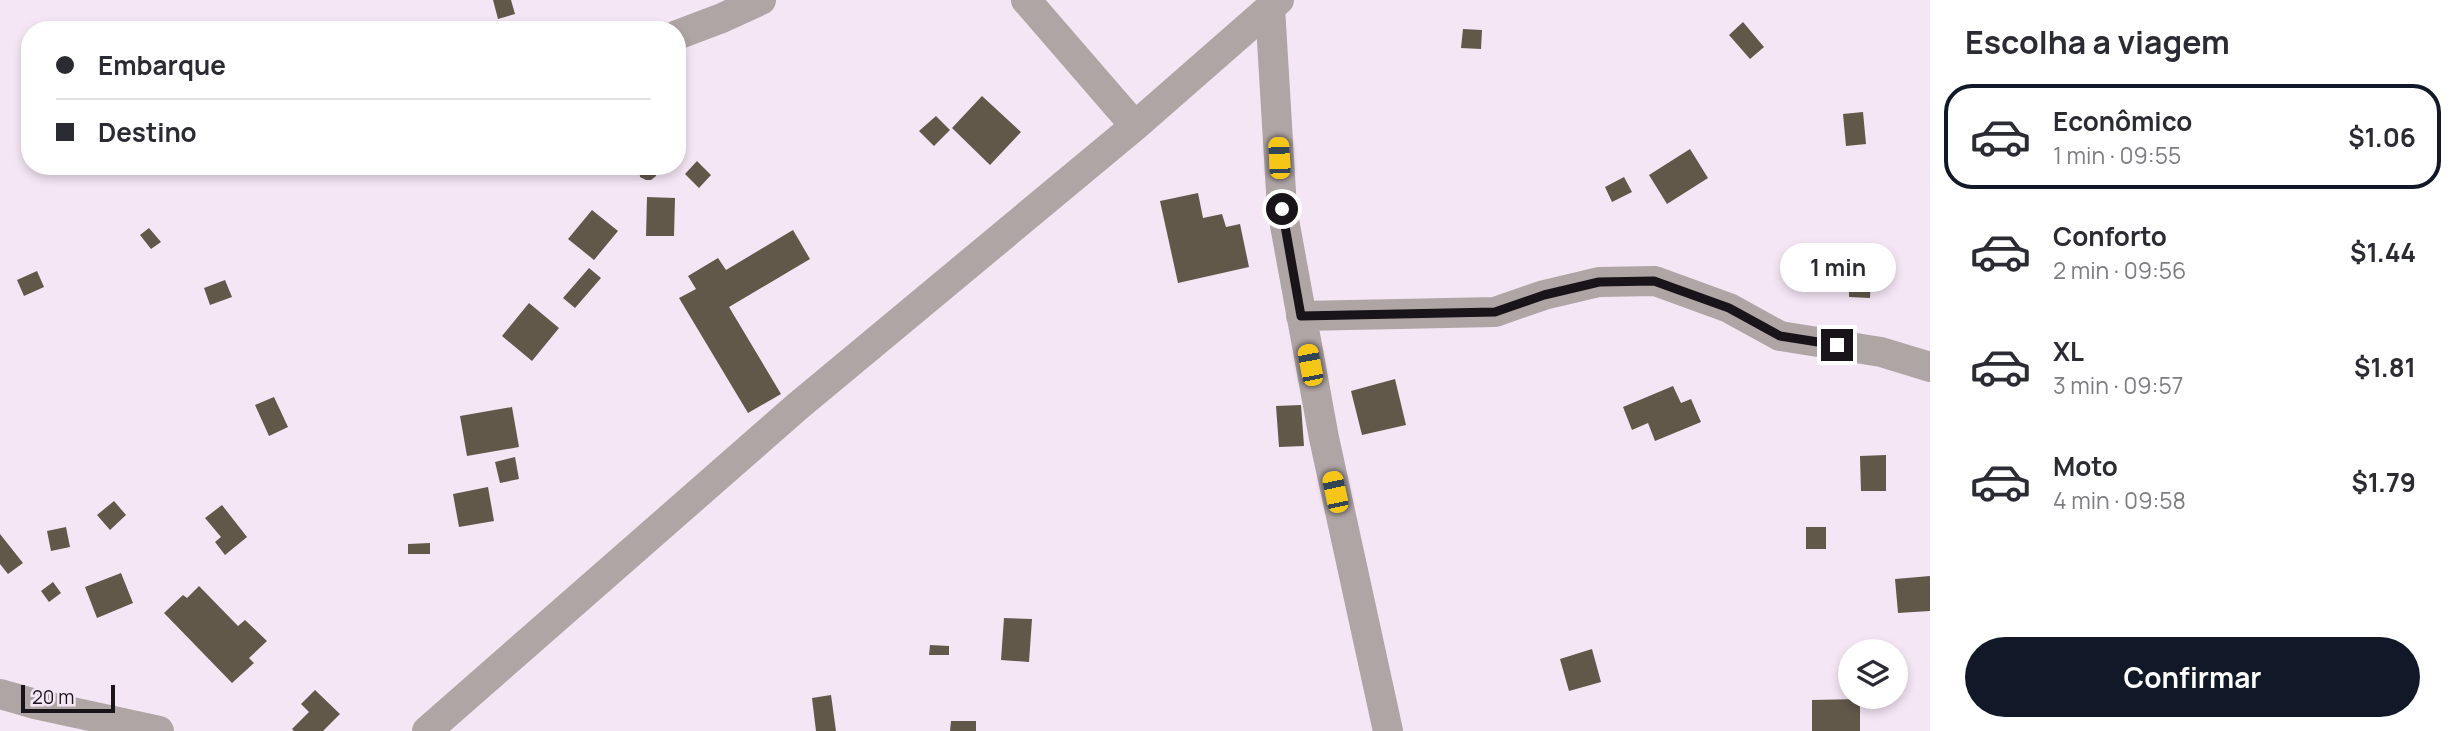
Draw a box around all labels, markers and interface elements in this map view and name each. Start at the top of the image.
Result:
text: Escolha a viagem [1965,20,2230,64]
text: Embarque [98,47,226,83]
text: Econômico [2053,103,2192,139]
icon: car [1969,105,2032,168]
text: Destino [98,114,197,150]
text: $1.06 [2348,119,2416,155]
car [1268,136,1291,180]
text: 1 min · 09:55 [2053,139,2181,171]
route start [1266,193,1298,225]
text: Conforto [2053,218,2167,254]
icon: car [1969,220,2032,283]
text: $1.44 [2350,234,2416,270]
callout: 1 min [1779,244,1895,292]
text: 1 min [1810,251,1866,283]
text: 2 min · 09:56 [2053,254,2186,286]
route end [1821,329,1853,361]
text: XL [2053,333,2084,369]
icon: car [1969,335,2032,398]
car [1296,342,1325,388]
text: $1.81 [2354,349,2416,385]
text: 3 min · 09:57 [2053,369,2183,401]
text: Moto [2053,448,2118,484]
icon: car [1969,450,2032,513]
text: $1.79 [2351,464,2416,500]
car [1321,469,1350,515]
text: 4 min · 09:58 [2053,484,2186,516]
button: Confirmar [1965,637,2420,717]
map controls [1838,639,1908,709]
button: layers [1838,639,1908,709]
scale bar [21,682,116,714]
text: 20 m [32,684,74,710]

